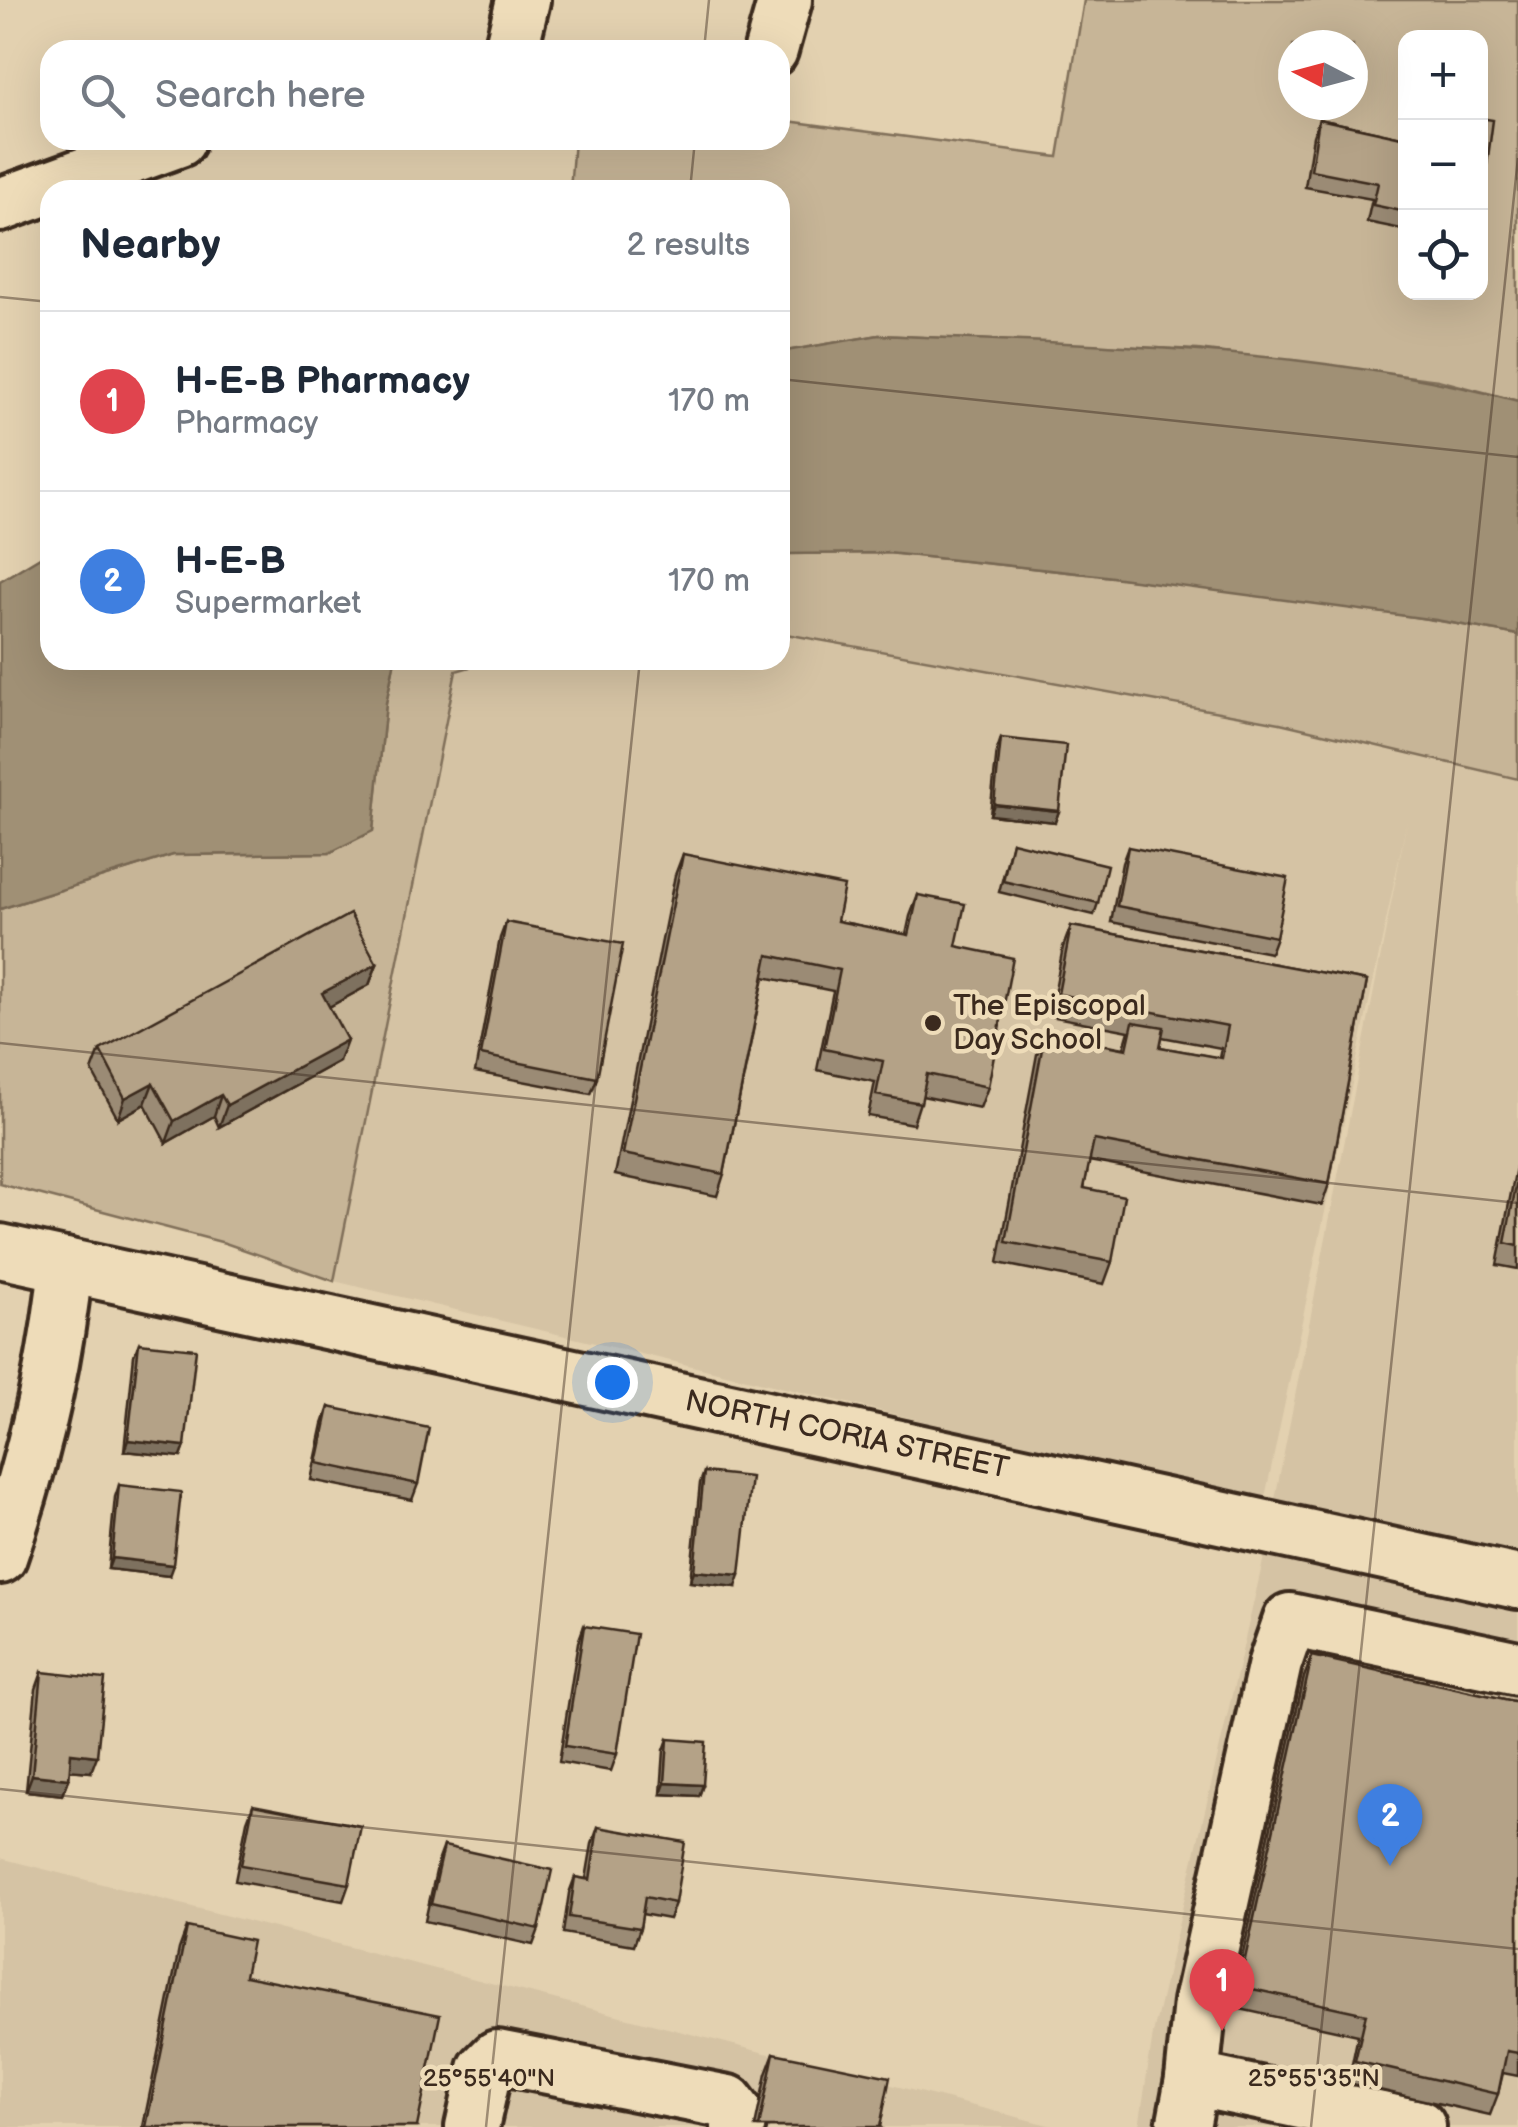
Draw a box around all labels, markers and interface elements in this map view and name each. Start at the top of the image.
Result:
north arrow [1278,30,1368,120]
map controls [1398,30,1488,300]
button: + [1398,30,1488,120]
search box [40,40,790,150]
icon: search [75,68,130,123]
text: Search here [155,73,366,118]
button: − [1398,120,1488,210]
button: locate [1398,210,1488,300]
text: Nearby [80,220,220,271]
text: 2 results [626,226,750,265]
text: H-E-B Pharmacy [175,359,470,404]
text: 1 [106,382,119,421]
text: 170 m [668,382,750,421]
text: Pharmacy [175,404,318,443]
text: H-E-B [175,539,286,584]
text: 2 [103,562,122,601]
text: 170 m [668,562,750,601]
text: Supermarket [175,584,361,623]
place label: The Episcopal Day School [953,988,1146,1058]
marker: The Episcopal Day School [922,1012,944,1034]
your location [587,1357,638,1408]
street label: NORTH CORIA STREET [682,1383,1012,1487]
pin: 2 [1358,1784,1422,1866]
pin: 1 [1190,1948,1254,2031]
text: 25°55'40"N [423,2063,555,2094]
text: 25°55'35"N [1248,2063,1380,2094]

